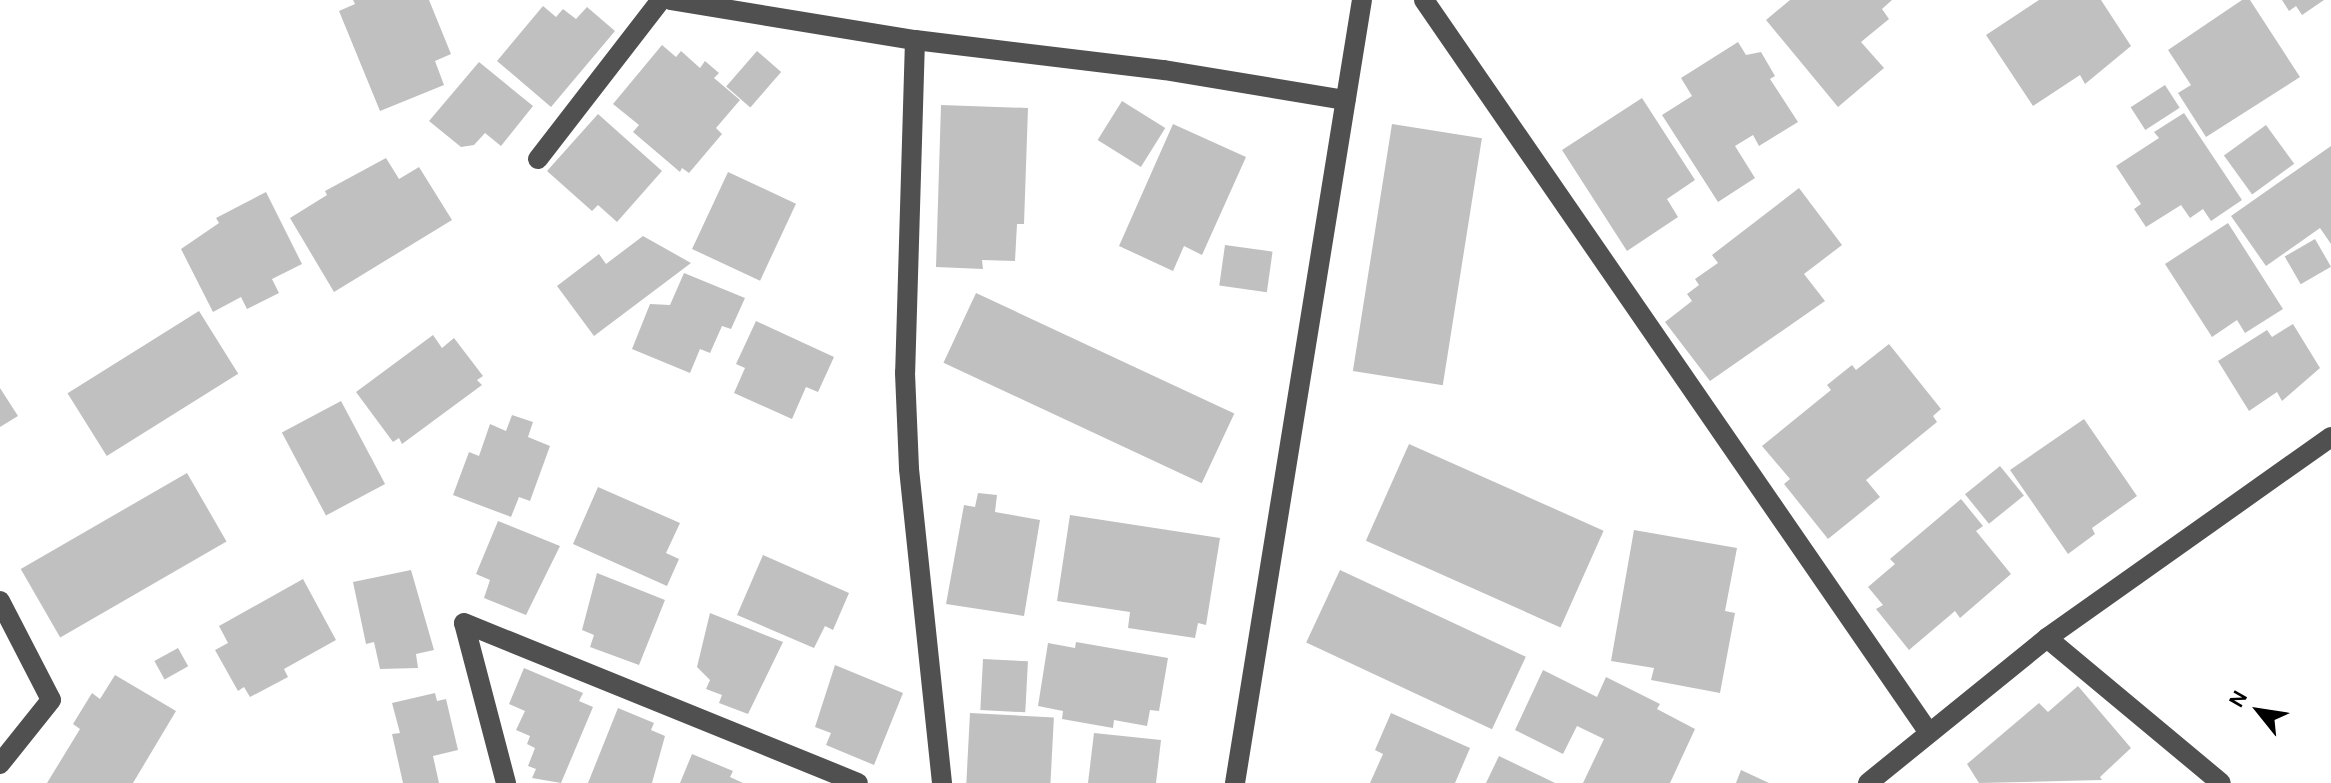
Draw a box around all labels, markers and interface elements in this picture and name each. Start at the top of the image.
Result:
north arrow [2219,671,2299,751]
text: N [2223,686,2253,712]

